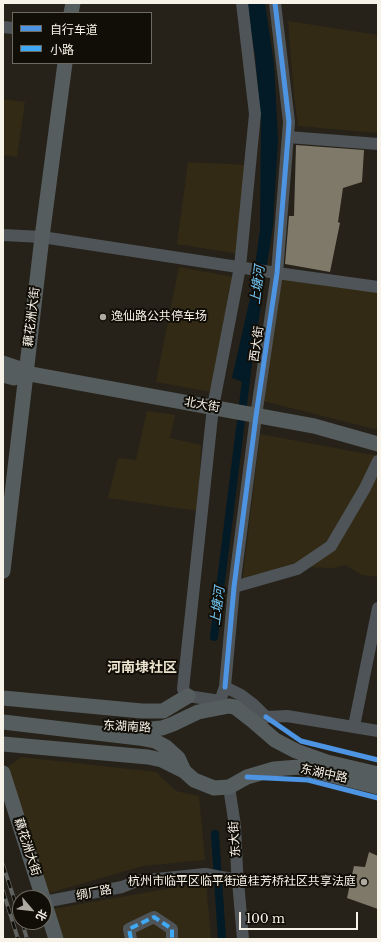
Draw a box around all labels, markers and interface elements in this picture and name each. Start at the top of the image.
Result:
legend [12,12,152,64]
text: 自行车道 [50,22,98,37]
text: 小路 [50,42,74,57]
water label: 上塘河 [248,265,268,305]
street label: 藕花洲大街 [21,286,43,348]
place label: 逸仙路公共停车场 [111,310,207,324]
marker: 逸仙路公共停车场 [98,312,108,322]
street label: 西大街 [247,325,267,363]
street label: 北大街 [183,395,221,415]
water label: 上塘河 [208,586,228,626]
district label: 河南埭社区 [107,660,177,676]
street label: 东湖南路 [103,719,151,735]
street label: 东湖中路 [299,762,349,786]
street label: 藕花洲大街 [11,816,43,878]
street label: 东大街 [227,821,243,857]
place label: 杭州市临平区临平街道桂芳桥社区共享法庭 [128,875,356,889]
marker: 杭州市临平区临平街道桂芳桥社区共享法庭 [359,877,369,887]
street label: 绸厂路 [75,882,113,904]
north arrow [12,890,52,930]
scale bar [241,904,360,930]
text: 北 [33,907,50,923]
text: 100 m [246,911,285,926]

